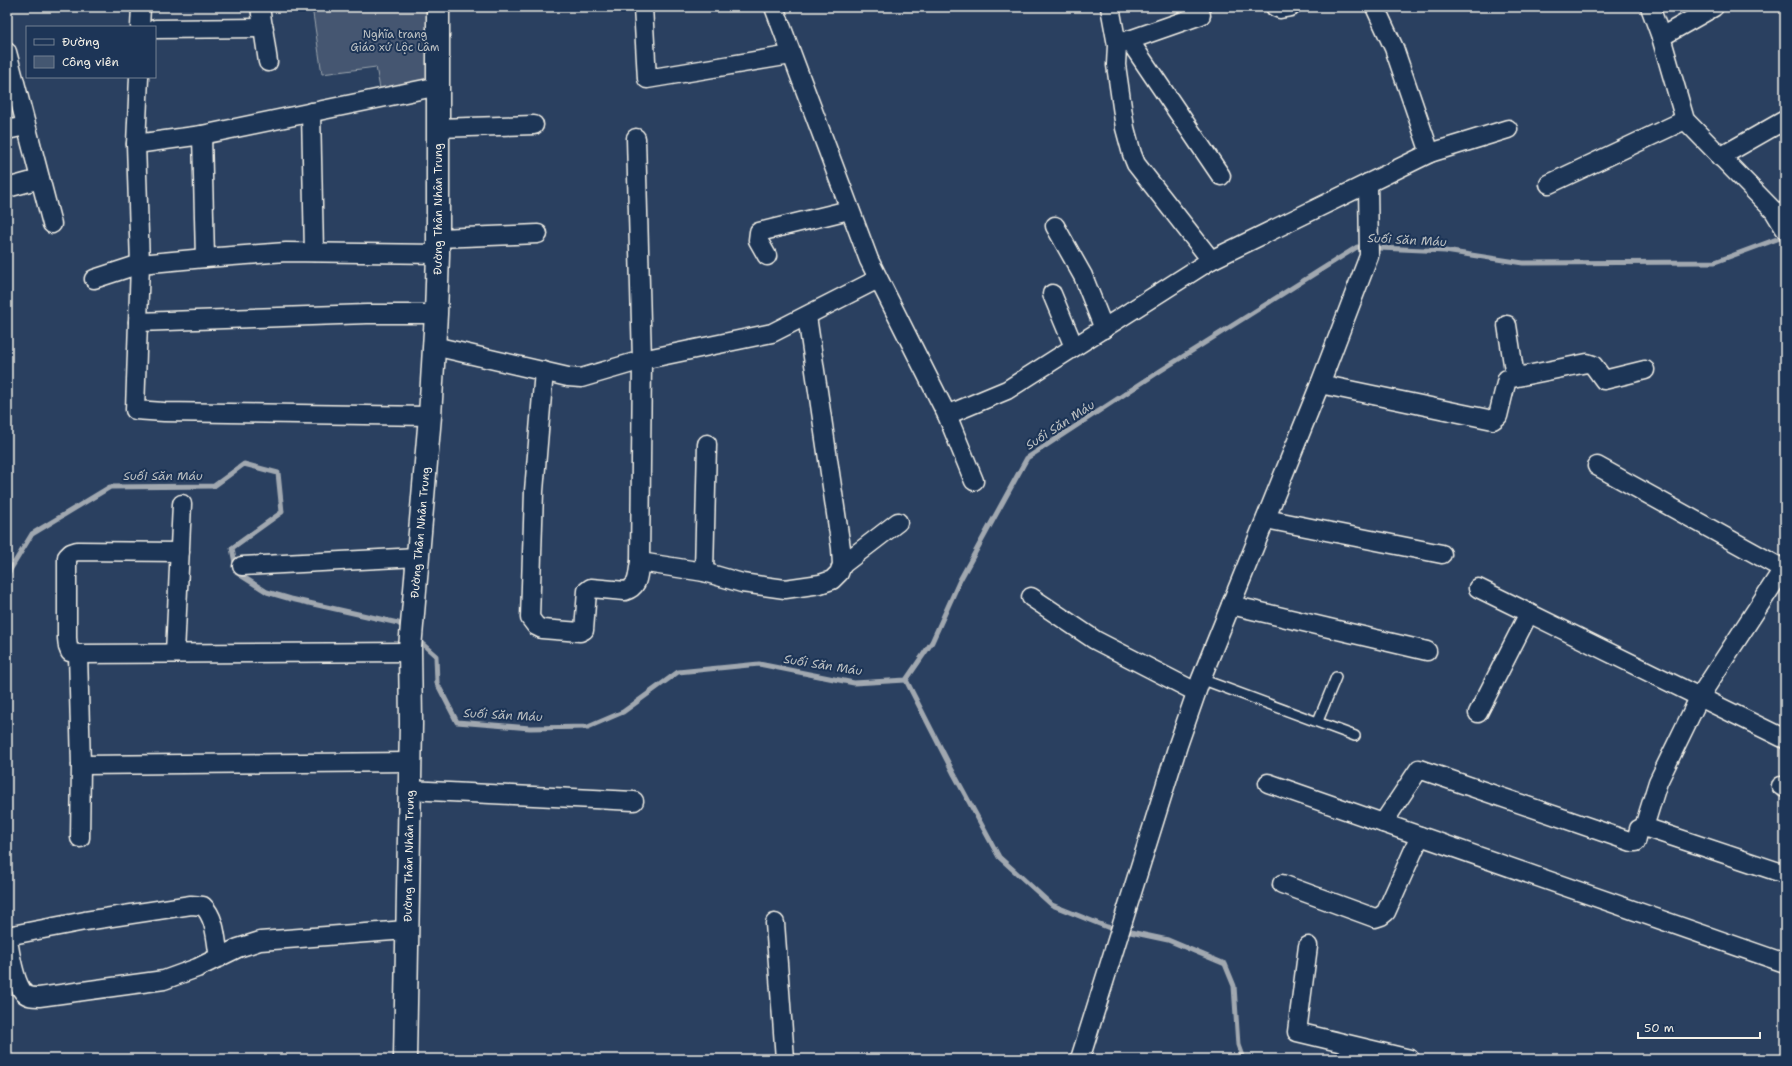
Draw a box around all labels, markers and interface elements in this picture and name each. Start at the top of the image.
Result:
legend [26,26,156,78]
park label: Nghĩa trang Giáo xứ Lộc Lâm [351,27,440,55]
text: Đường [62,34,100,50]
text: Công viên [62,54,119,70]
street label: Đường Thân Nhân Trung [430,143,446,275]
water label: Suối Săn Máu [1367,230,1447,250]
water label: Suối Săn Máu [1022,397,1098,453]
street label: Đường Thân Nhân Trung [407,466,433,599]
water label: Suối Săn Máu [123,468,203,484]
water label: Suối Săn Máu [783,651,864,679]
water label: Suối Săn Máu [463,705,543,725]
street label: Đường Thân Nhân Trung [400,790,417,922]
scale bar [1638,1014,1760,1040]
text: 50 m [1644,1020,1674,1036]

